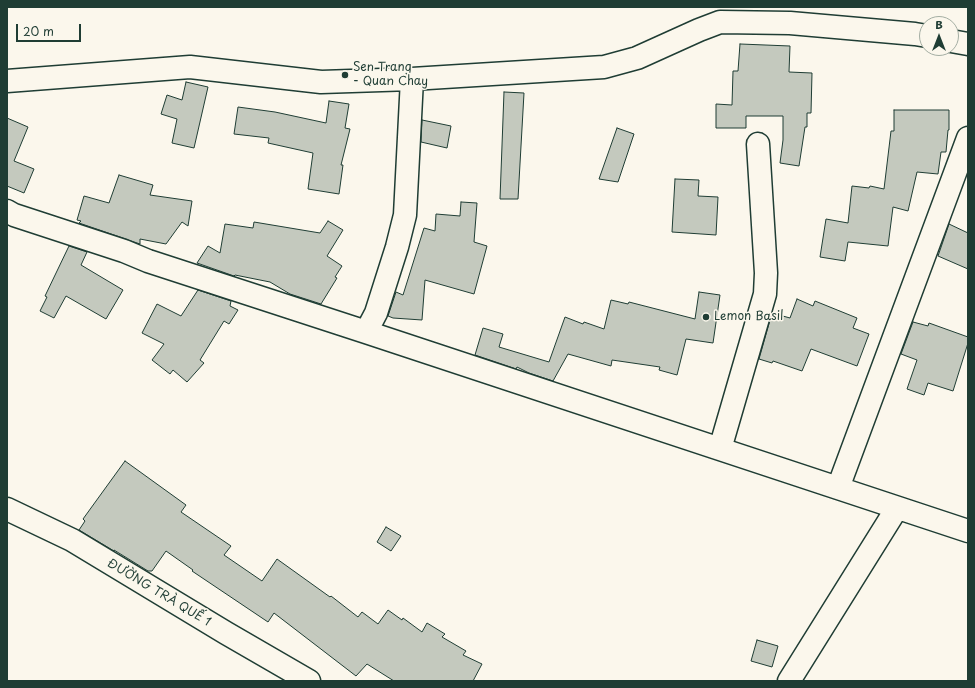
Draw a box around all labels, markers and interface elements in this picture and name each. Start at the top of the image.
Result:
scale bar [18,16,83,42]
north arrow [919,16,959,56]
text: B [935,16,943,33]
text: 20 m [23,22,54,40]
place label: Sen Trang - Quan Chay [353,61,428,89]
marker: Sen Trang - Quan Chay [340,70,350,80]
place label: Lemon Basil [714,310,783,324]
marker: Lemon Basil [701,312,711,322]
street label: ĐƯỜNG TRÀ QUẾ 1 [105,556,213,630]

